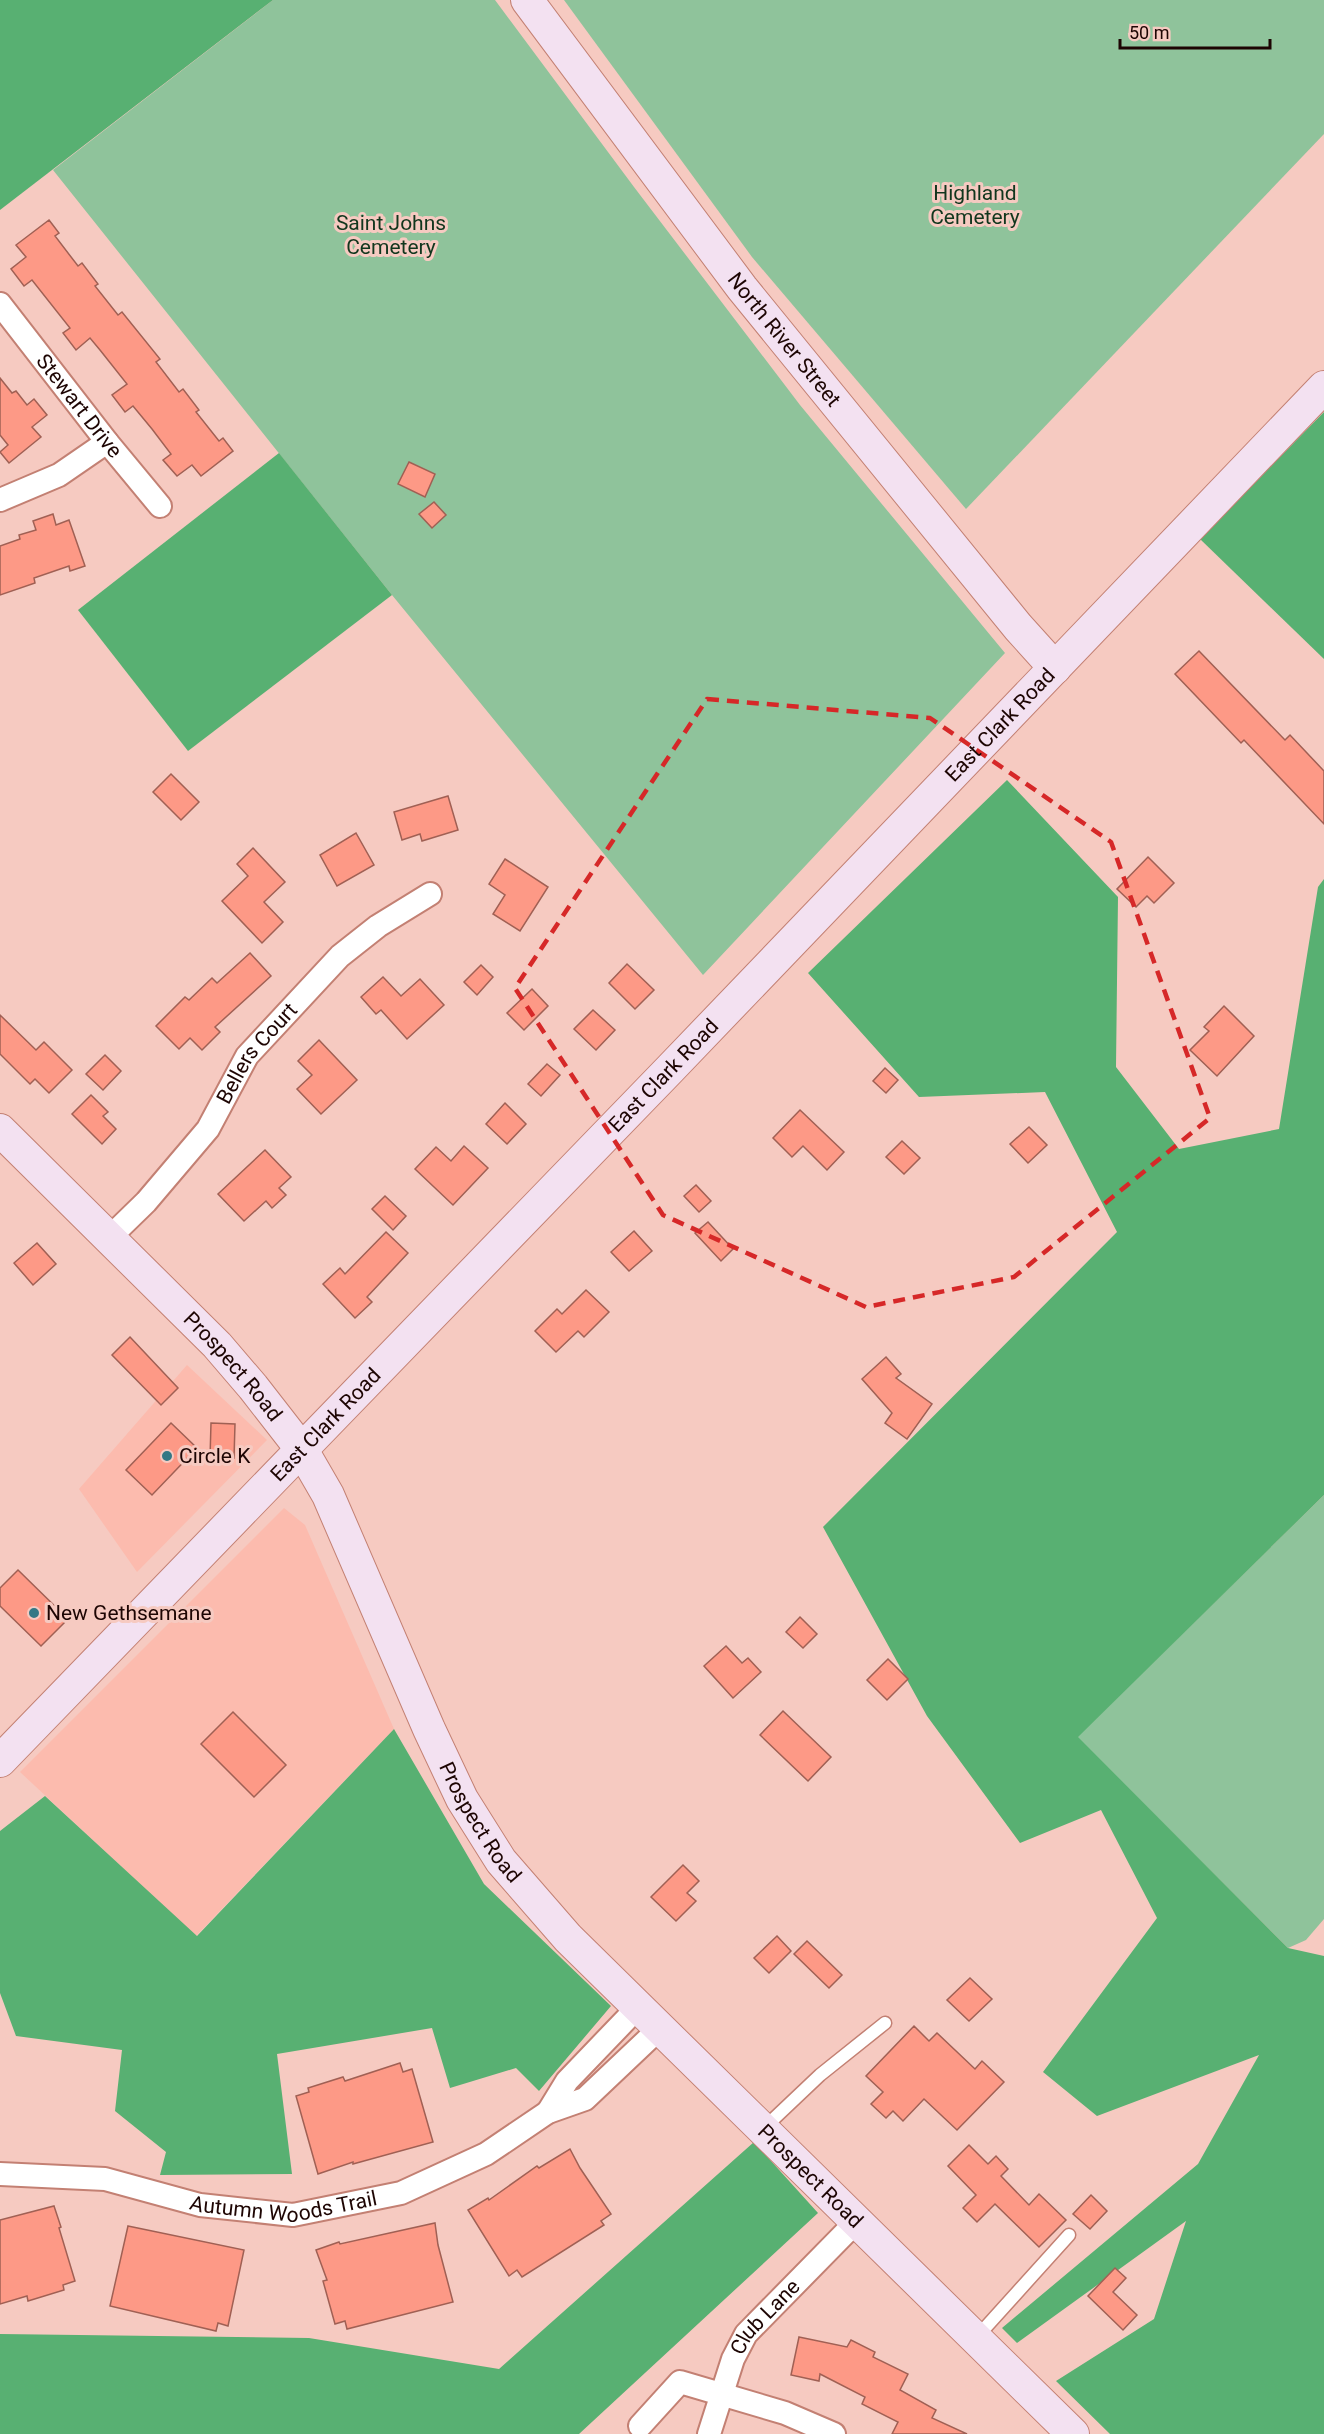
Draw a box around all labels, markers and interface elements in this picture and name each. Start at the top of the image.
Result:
scale bar [1120,12,1270,50]
text: 50 m [1129,22,1169,43]
park label: Highland Cemetery [930,181,1020,229]
park label: Saint Johns Cemetery [336,211,446,259]
street label: North River Street [723,268,846,411]
street label: Stewart Drive [31,349,127,463]
street label: East Clark Road [940,663,1060,787]
street label: Bellers Court [212,998,302,1108]
street label: East Clark Road [604,1014,723,1137]
street label: Prospect Road [179,1307,287,1426]
street label: East Clark Road [266,1363,386,1486]
place label: Circle K [179,1444,251,1468]
marker: Circle K [160,1449,174,1463]
place label: New Gethsemane [46,1601,212,1625]
marker: New Gethsemane [27,1606,41,1620]
street label: Prospect Road [434,1758,526,1887]
street label: Prospect Road [753,2119,868,2233]
street label: Autumn Woods Trail [187,2186,379,2228]
street label: Club Lane [725,2275,805,2358]

